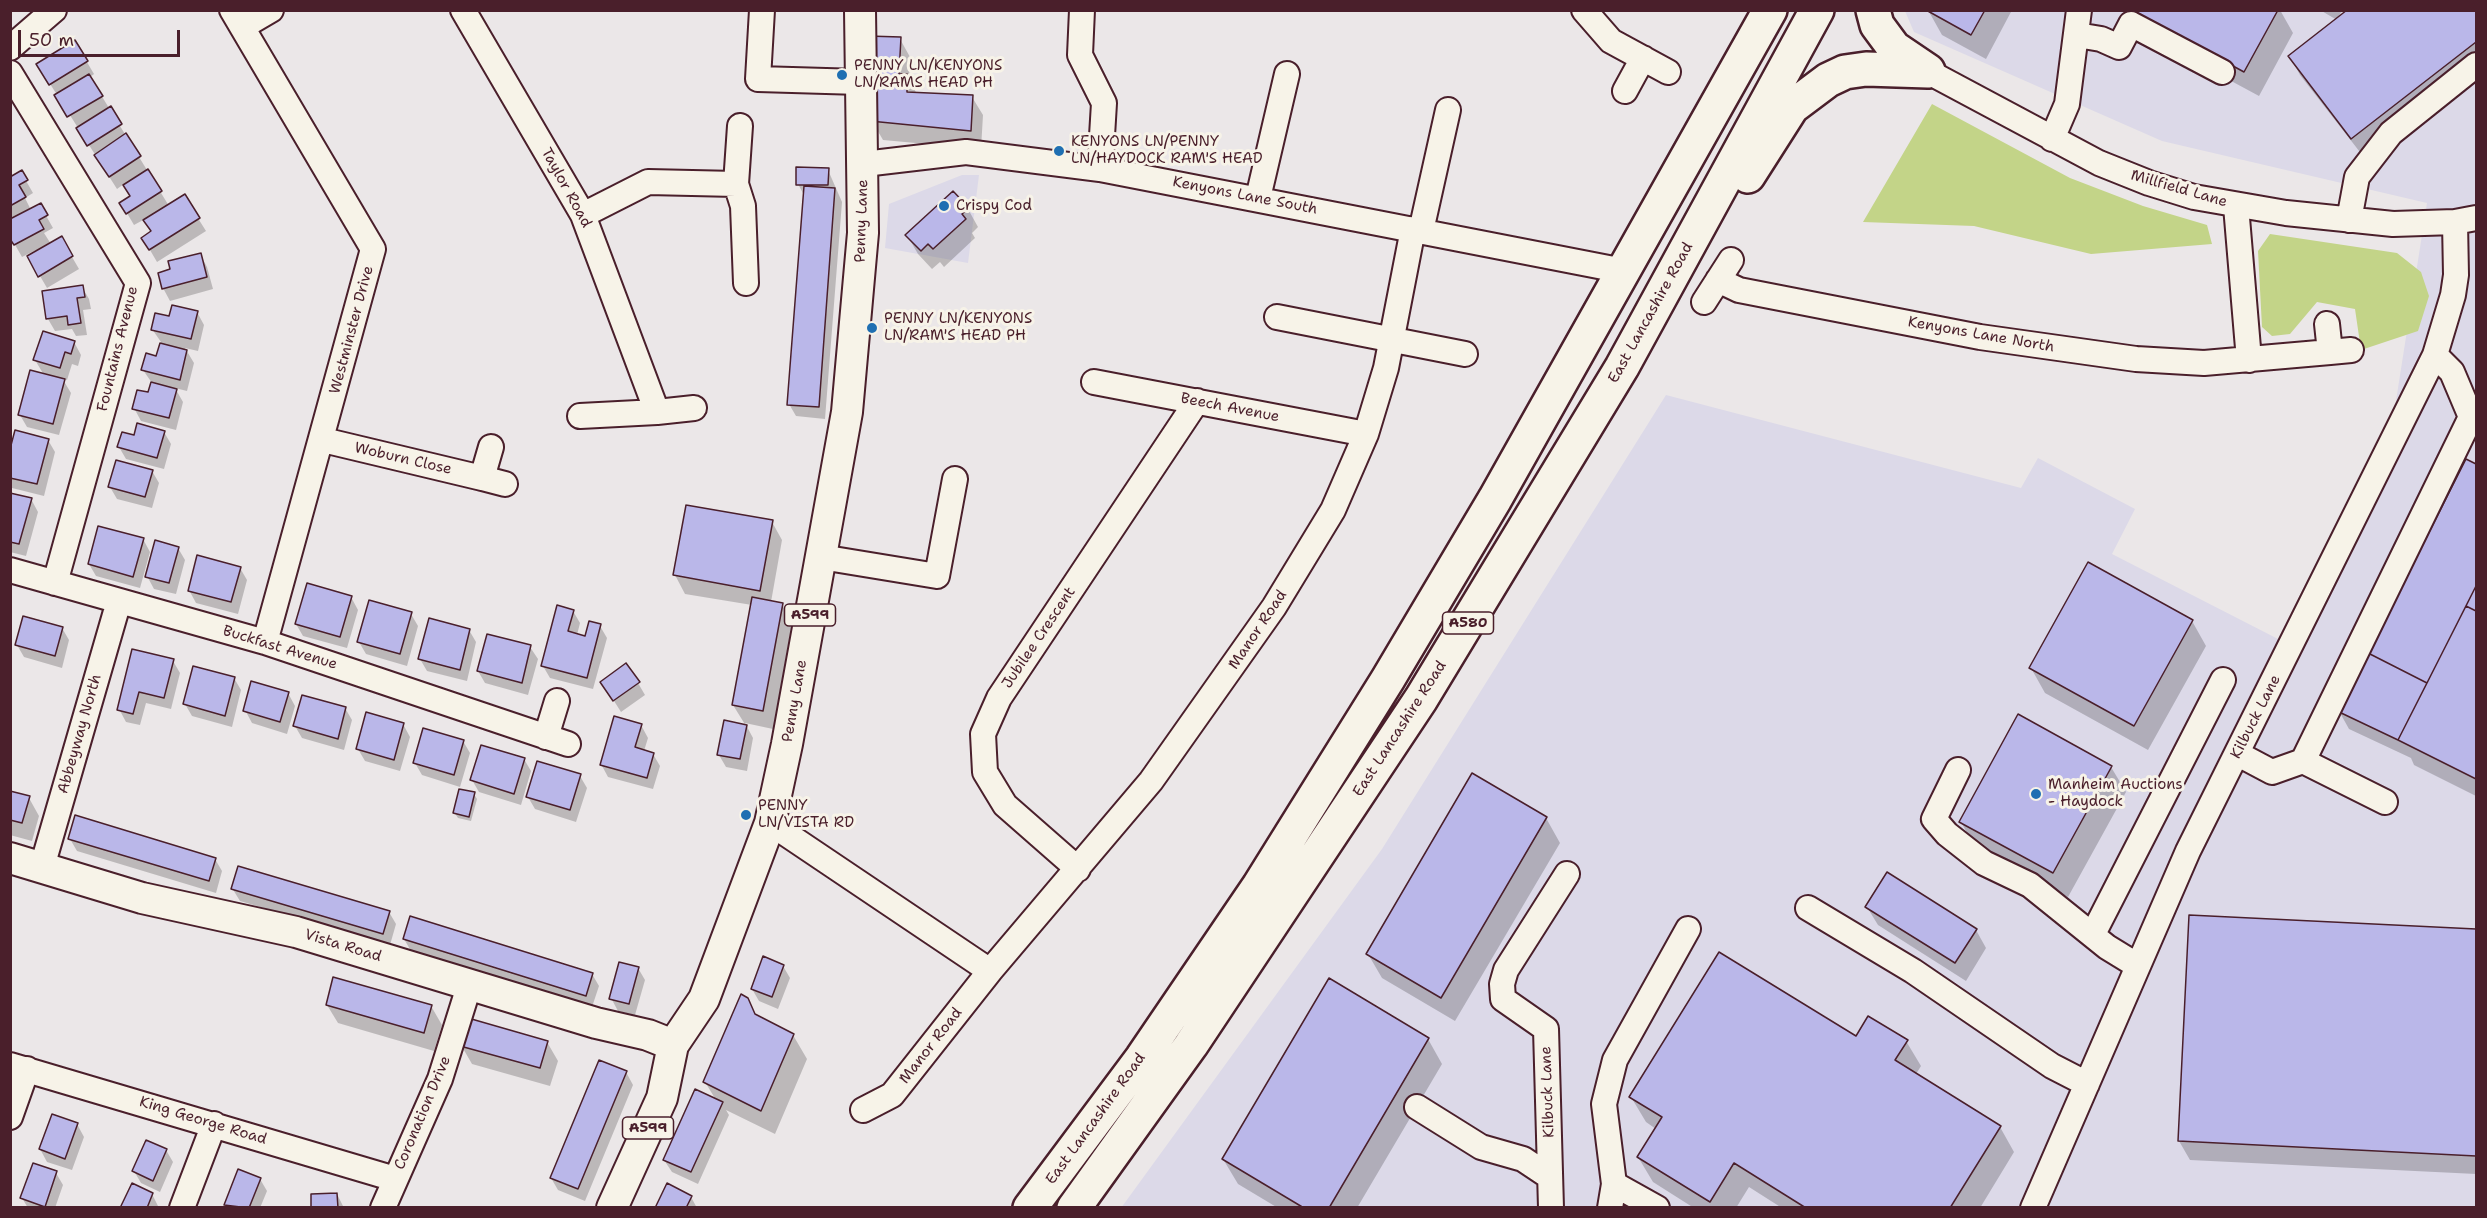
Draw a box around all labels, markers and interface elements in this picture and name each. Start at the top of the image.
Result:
scale bar [21,18,183,56]
text: 50 m [29,28,74,52]
place label: PENNY LN/KENYONS LN/RAMS HEAD PH [854,57,1002,92]
marker: PENNY LN/KENYONS LN/RAMS HEAD PH [835,68,849,82]
place label: KENYONS LN/PENNY LN/HAYDOCK RAM'S HEAD [1071,133,1263,168]
marker: KENYONS LN/PENNY LN/HAYDOCK RAM'S HEAD [1052,144,1066,158]
street label: Taylor Road [537,145,595,231]
street label: Millfield Lane [2129,167,2229,211]
street label: Kenyons Lane South [1171,173,1319,219]
street label: Penny Lane [852,179,872,263]
place label: Crispy Cod [956,197,1032,215]
marker: Crispy Cod [937,199,951,213]
street label: East Lancashire Road [1605,239,1697,387]
street label: Westminster Drive [326,264,378,396]
street label: Fountains Avenue [94,284,142,414]
place label: PENNY LN/KENYONS LN/RAM'S HEAD PH [884,310,1032,345]
street label: Kenyons Lane North [1906,313,2056,357]
marker: PENNY LN/KENYONS LN/RAM'S HEAD PH [865,321,879,335]
street label: Beech Avenue [1179,390,1281,426]
street label: Woburn Close [353,439,453,479]
street label: Jubilee Crescent [998,584,1080,692]
street label: Manor Road [1225,587,1291,673]
road number: A599 [784,604,836,626]
road number: A580 [1442,612,1494,634]
street label: Buckfast Avenue [221,622,339,674]
street label: Penny Lane [779,658,811,744]
street label: East Lancashire Road [1349,658,1451,800]
street label: Abbeyway North [54,672,106,796]
street label: Kilbuck Lane [2227,672,2285,762]
place label: Manheim Auctions - Haydock [2048,776,2183,811]
marker: Manheim Auctions - Haydock [2029,787,2043,801]
place label: PENNY LN/VISTA RD [758,797,854,832]
marker: PENNY LN/VISTA RD [739,808,753,822]
street label: Vista Road [302,926,384,966]
street label: Manor Road [896,1004,966,1088]
street label: Kilbuck Lane [1537,1046,1559,1138]
street label: East Lancashire Road [1042,1050,1150,1188]
street label: Coronation Drive [391,1053,455,1173]
street label: King George Road [137,1093,269,1149]
road number: A599 [622,1117,674,1139]

